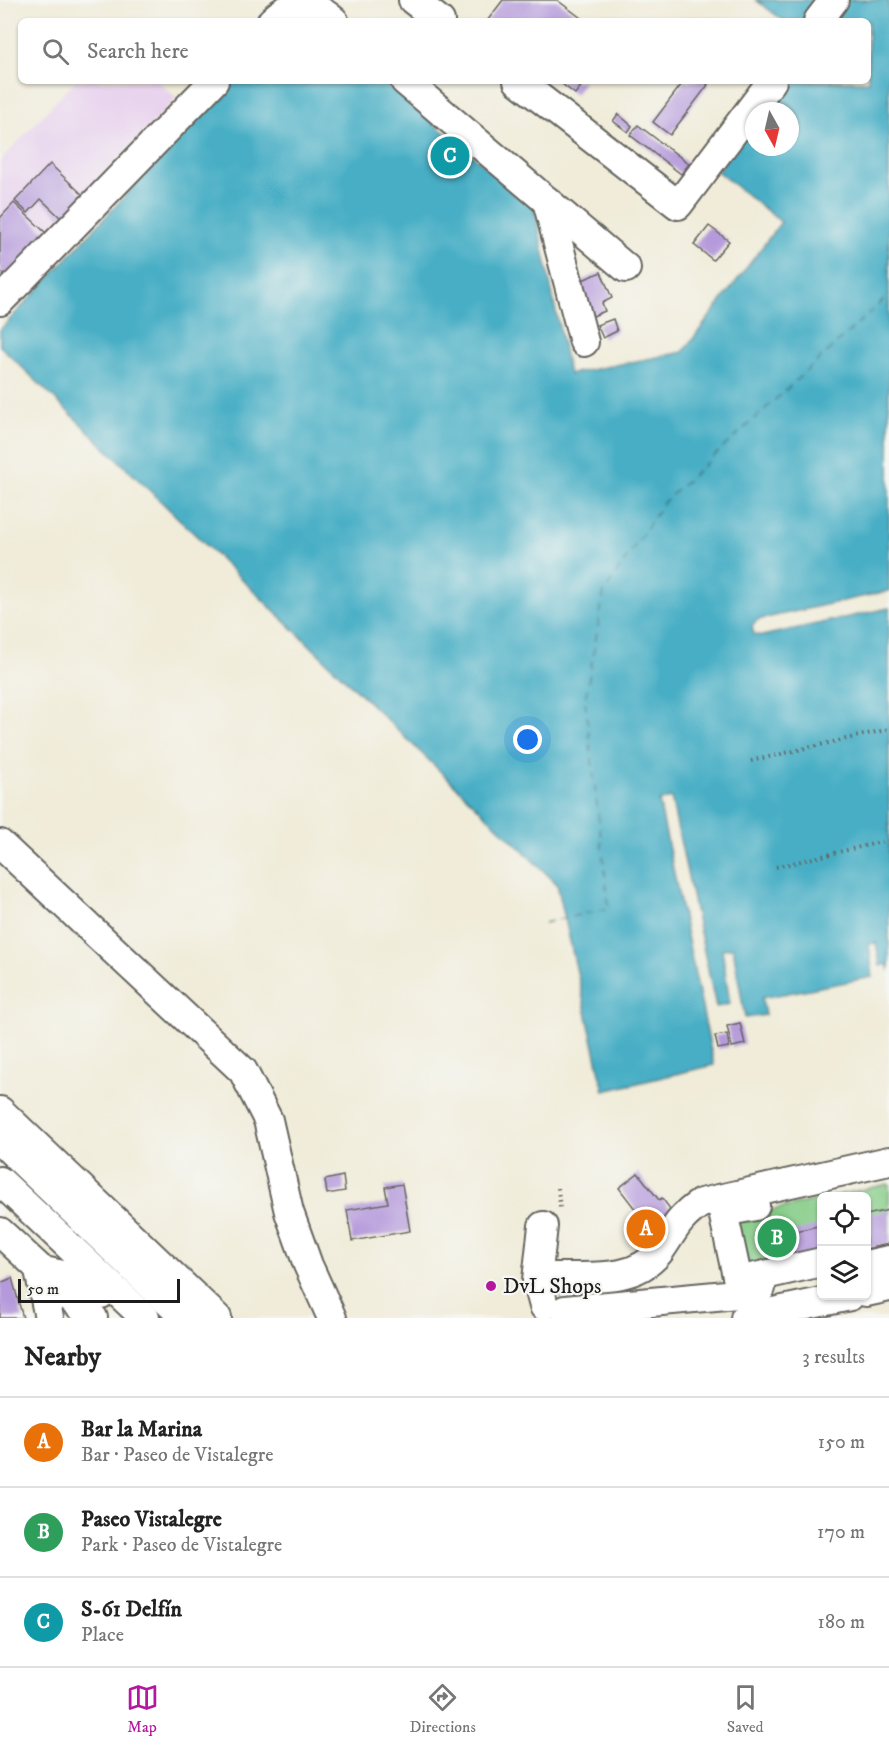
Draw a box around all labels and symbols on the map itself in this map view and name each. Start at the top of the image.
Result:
north arrow [745,102,799,156]
pin: C [430,134,470,178]
your location [513,725,542,754]
pin: A [626,1206,666,1252]
pin: B [758,1216,796,1260]
place label: DvL Shops [503,1273,601,1300]
scale bar [18,1276,180,1304]
marker: DvL Shops [484,1279,498,1293]

